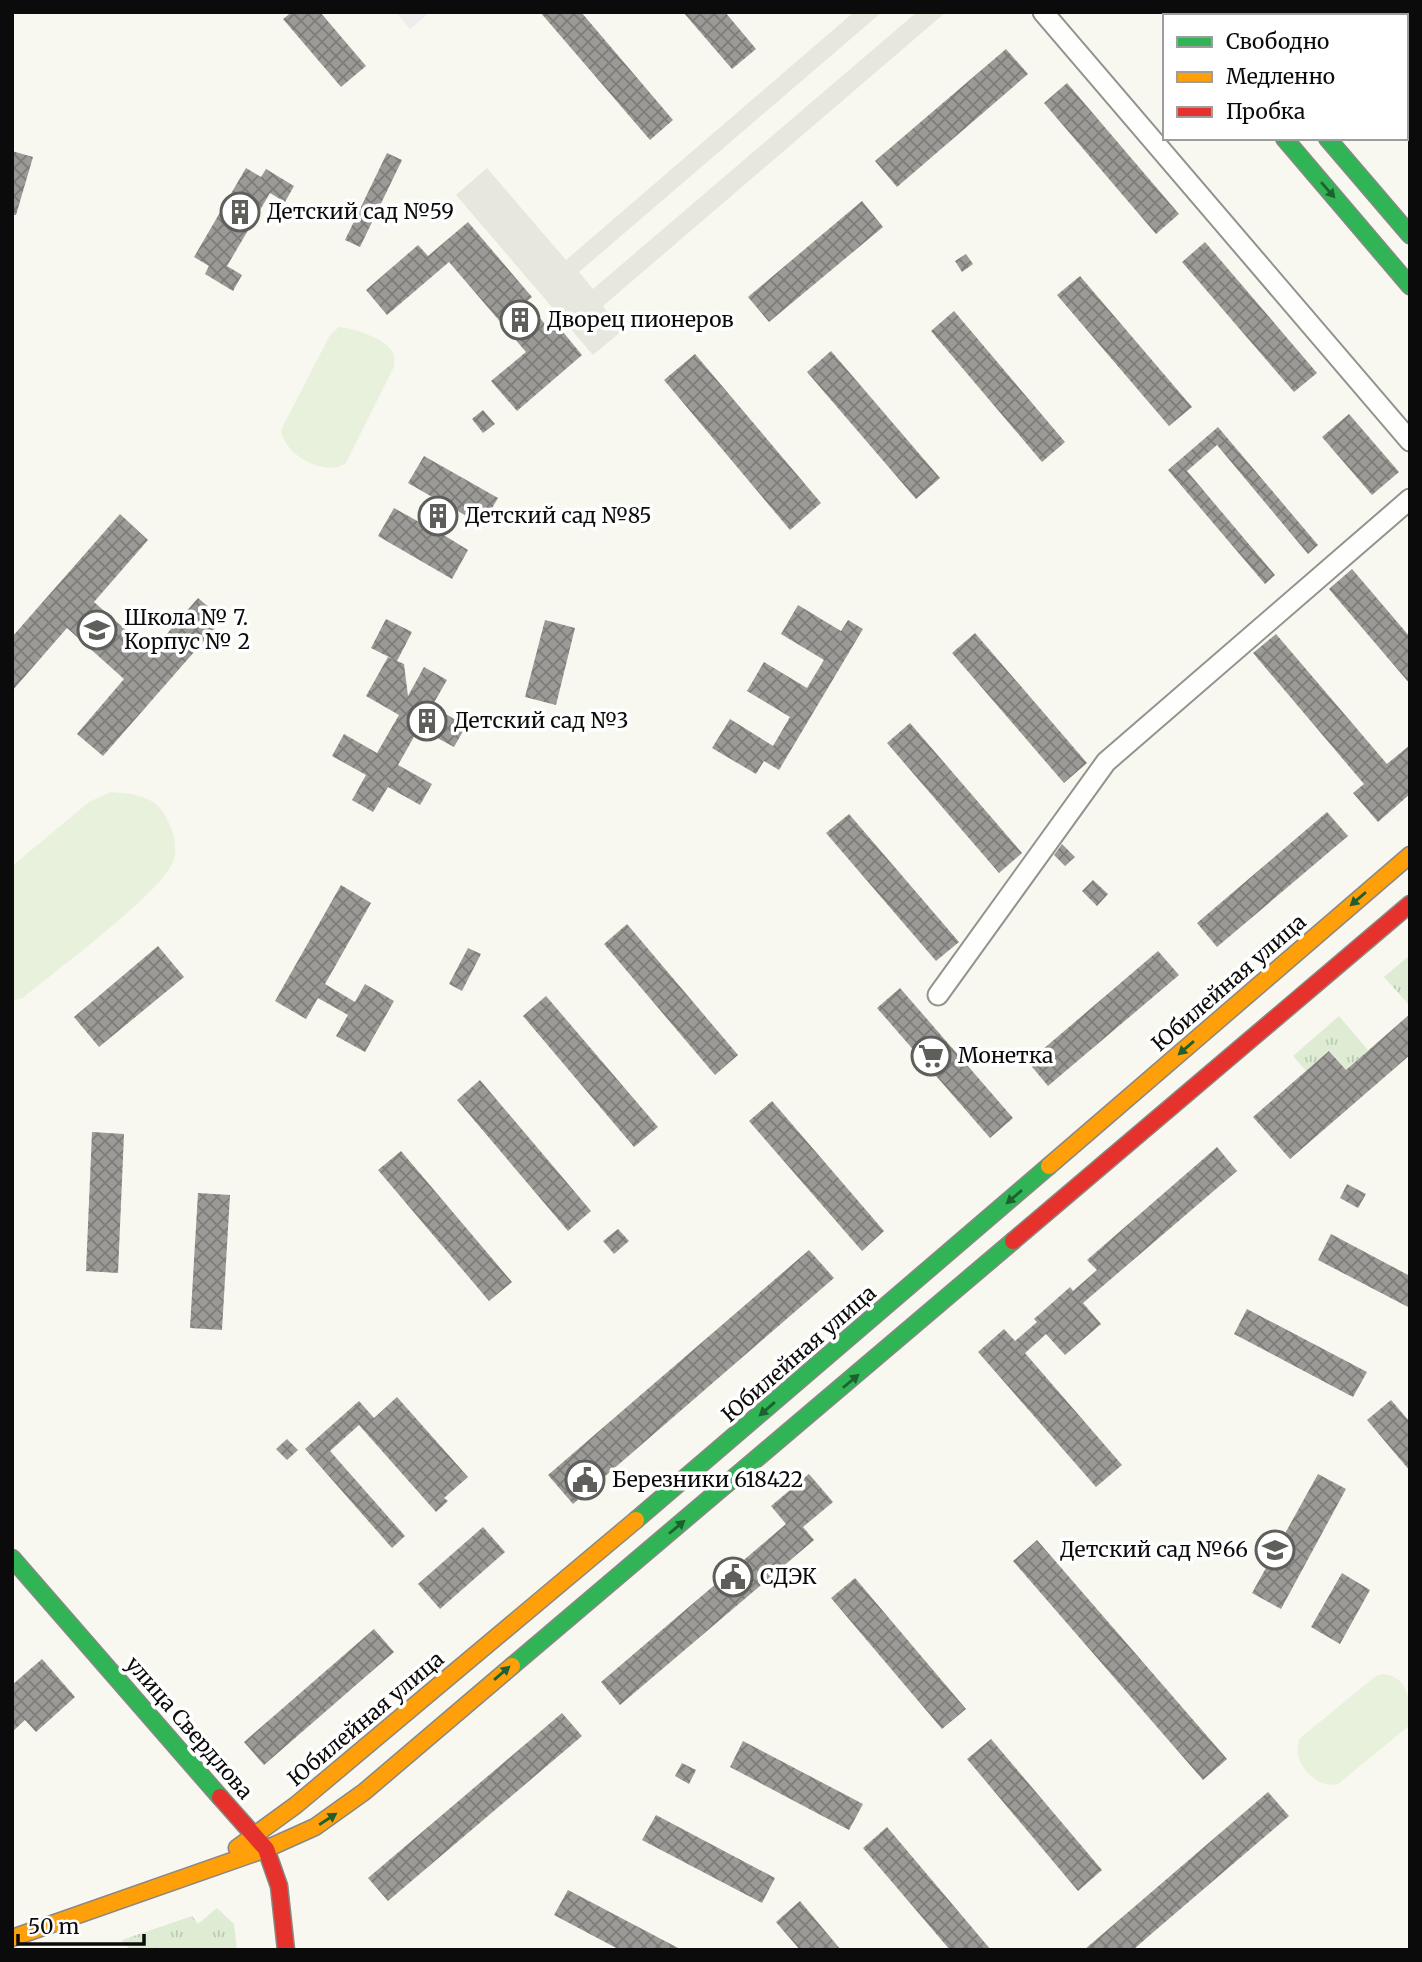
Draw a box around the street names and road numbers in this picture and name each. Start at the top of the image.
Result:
street label: Юбилейная улица [1146,908,1311,1057]
street label: Юбилейная улица [716,1279,881,1428]
street label: Юбилейная улица [282,1645,449,1792]
street label: улица Свердлова [120,1651,259,1805]

